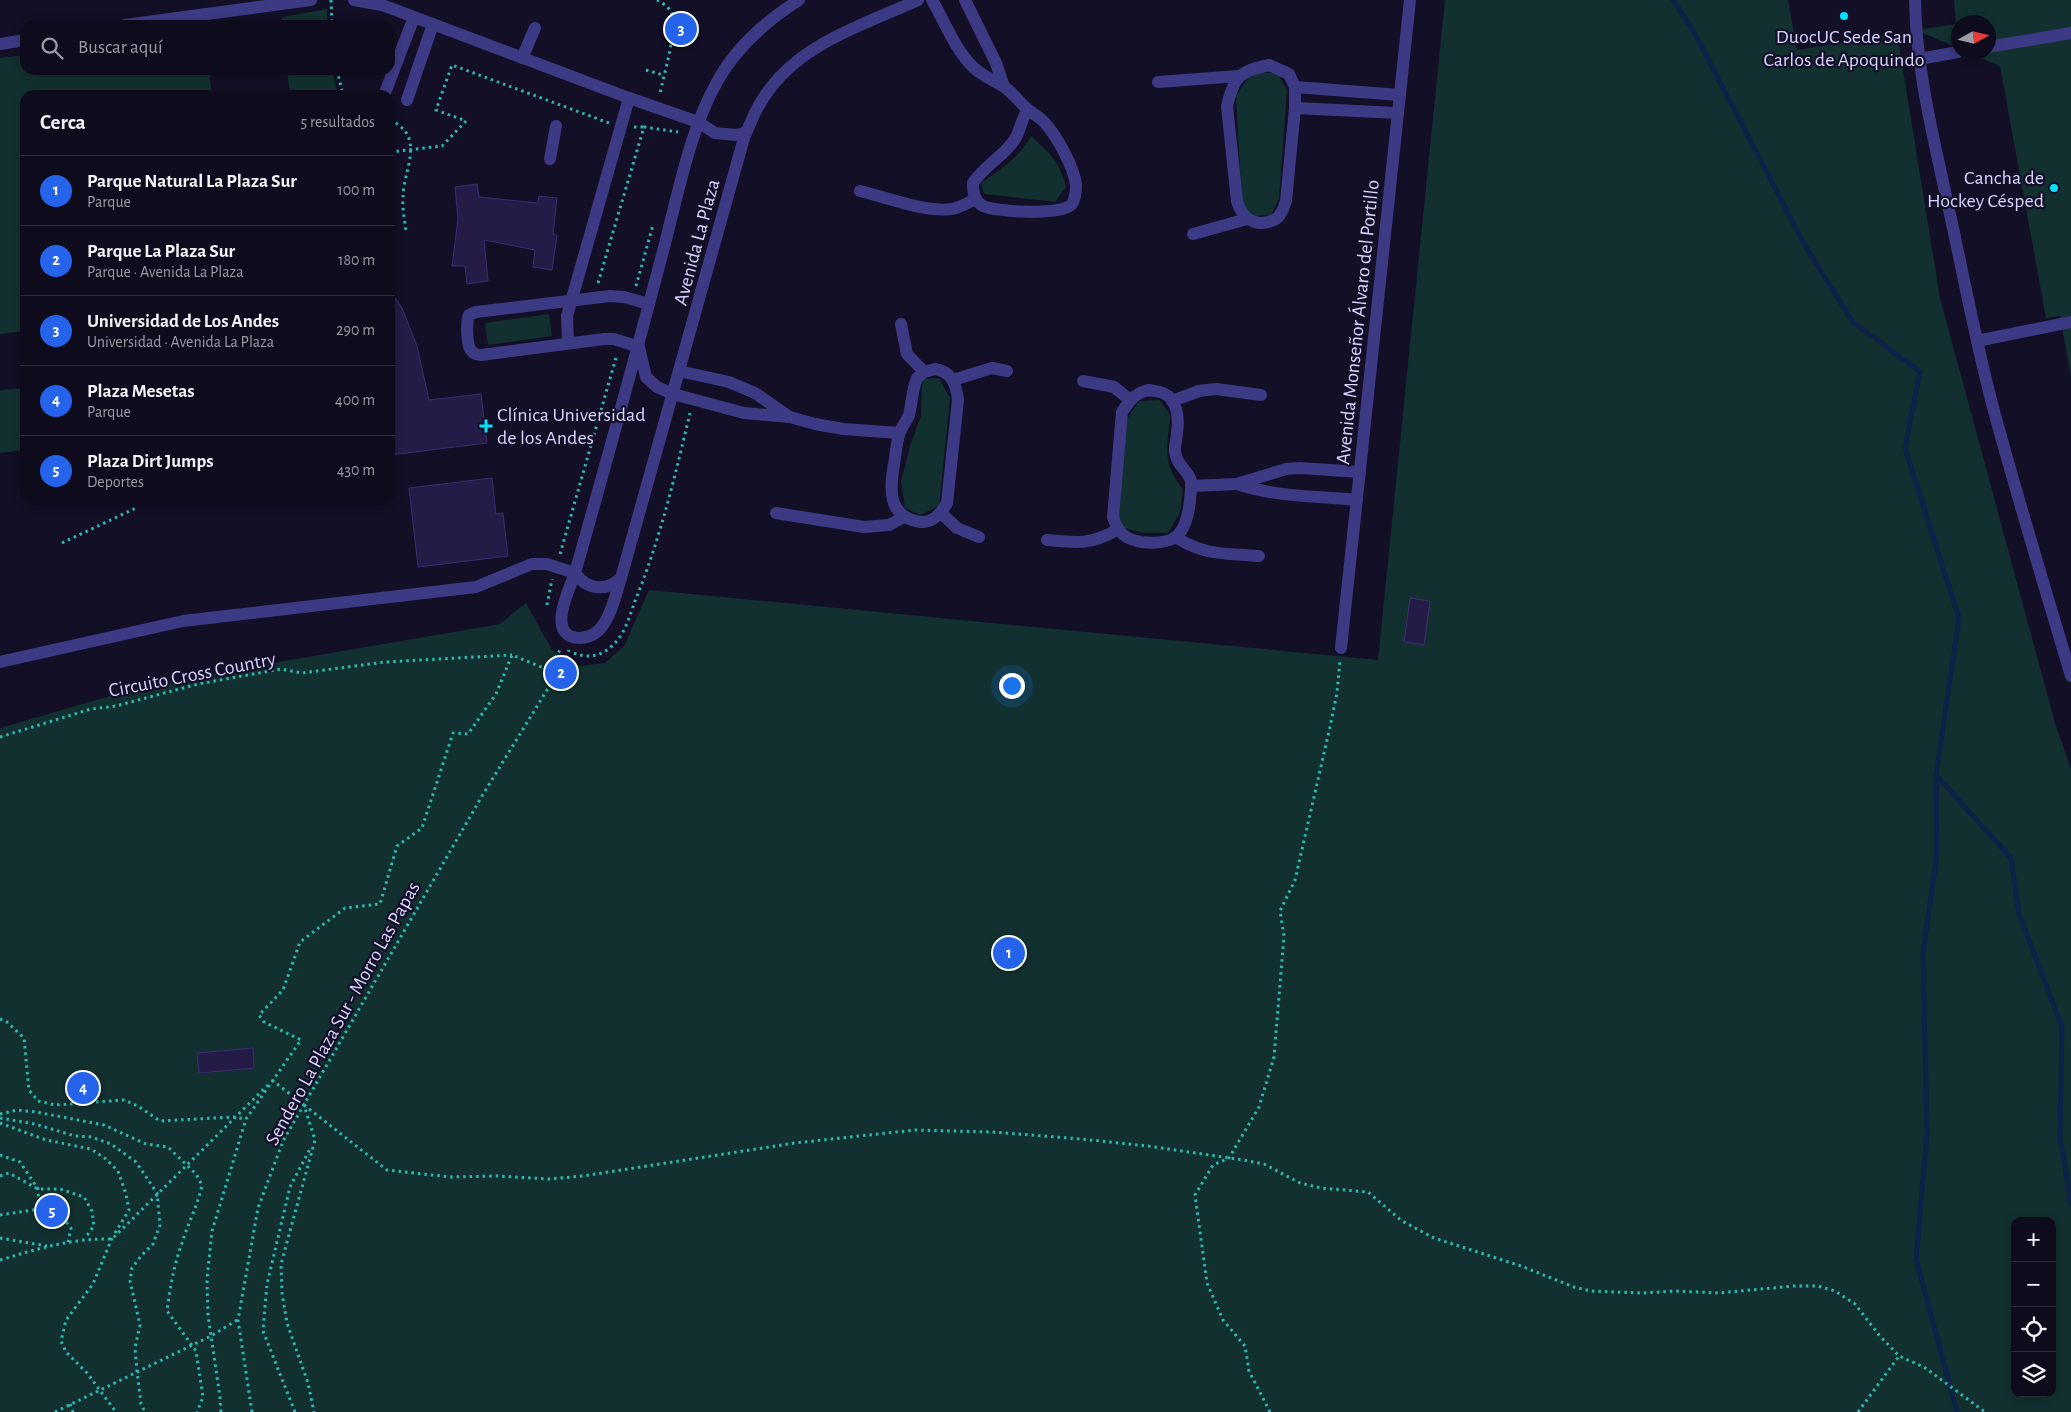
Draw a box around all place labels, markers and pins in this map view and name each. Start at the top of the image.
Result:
pin: 3 [665,10,697,48]
marker: DuocUC Sede San Carlos de Apoquindo [1838,10,1850,22]
place label: DuocUC Sede San Carlos de Apoquindo [1763,27,1925,70]
place label: Cancha de Hockey Césped [1927,168,2044,211]
marker: Cancha de Hockey Césped [2048,182,2060,194]
place label: Clínica Universidad de los Andes [497,405,646,448]
marker: Clínica Universidad de los Andes [479,419,493,433]
pin: 2 [545,654,577,692]
pin: 1 [993,934,1025,972]
pin: 4 [67,1069,99,1107]
pin: 5 [36,1192,68,1230]

